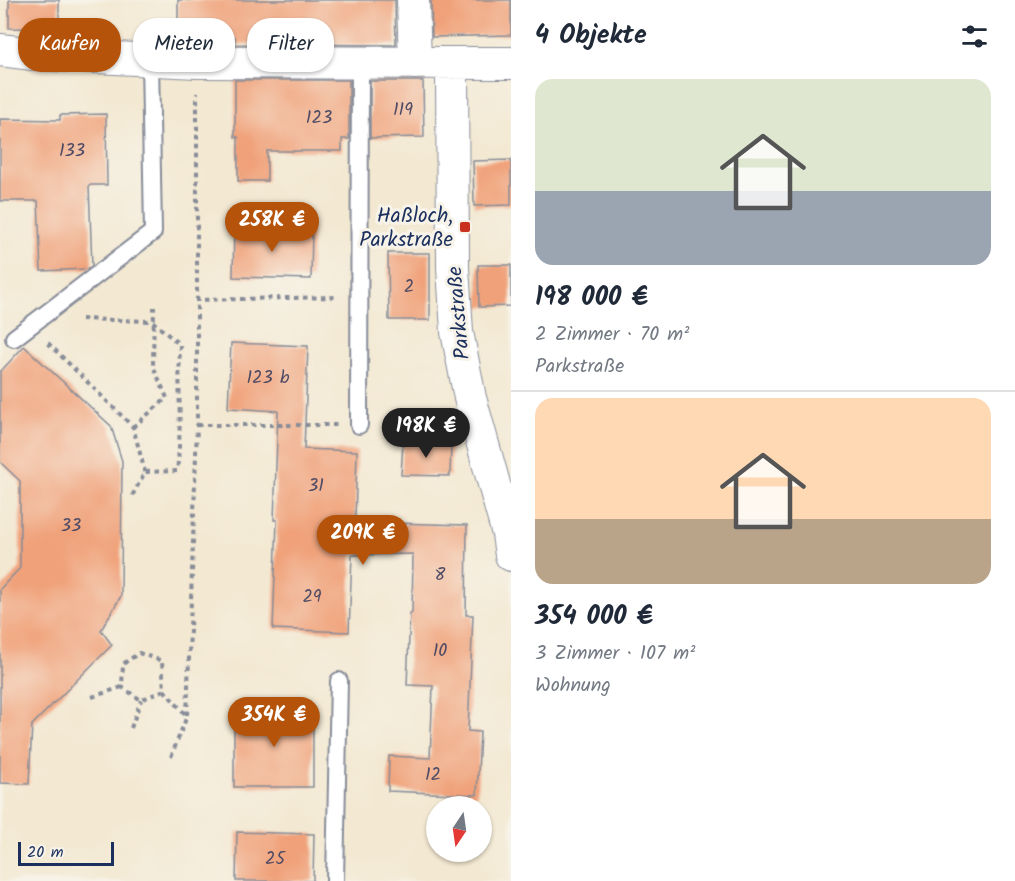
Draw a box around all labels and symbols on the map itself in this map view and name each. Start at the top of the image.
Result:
house number: 119 [393,96,413,125]
house number: 123 [306,104,332,133]
house number: 133 [59,137,85,166]
place label: Haßloch, Parkstraße [359,200,454,257]
pin: 258K € [223,202,321,253]
marker: Haßloch, Parkstraße [458,220,472,234]
street label: Parkstraße [439,264,480,361]
house number: 2 [404,273,414,302]
house number: 123 b [246,364,290,393]
pin: 198K € [377,408,475,459]
house number: 31 [308,472,324,501]
house number: 33 [61,512,81,541]
pin: 209K € [314,515,412,566]
house number: 8 [435,561,446,590]
house number: 29 [302,583,322,612]
house number: 10 [433,637,447,666]
pin: 354K € [225,697,323,748]
house number: 12 [425,761,441,790]
north arrow [426,796,492,862]
scale bar [18,839,114,866]
house number: 25 [265,845,286,874]

